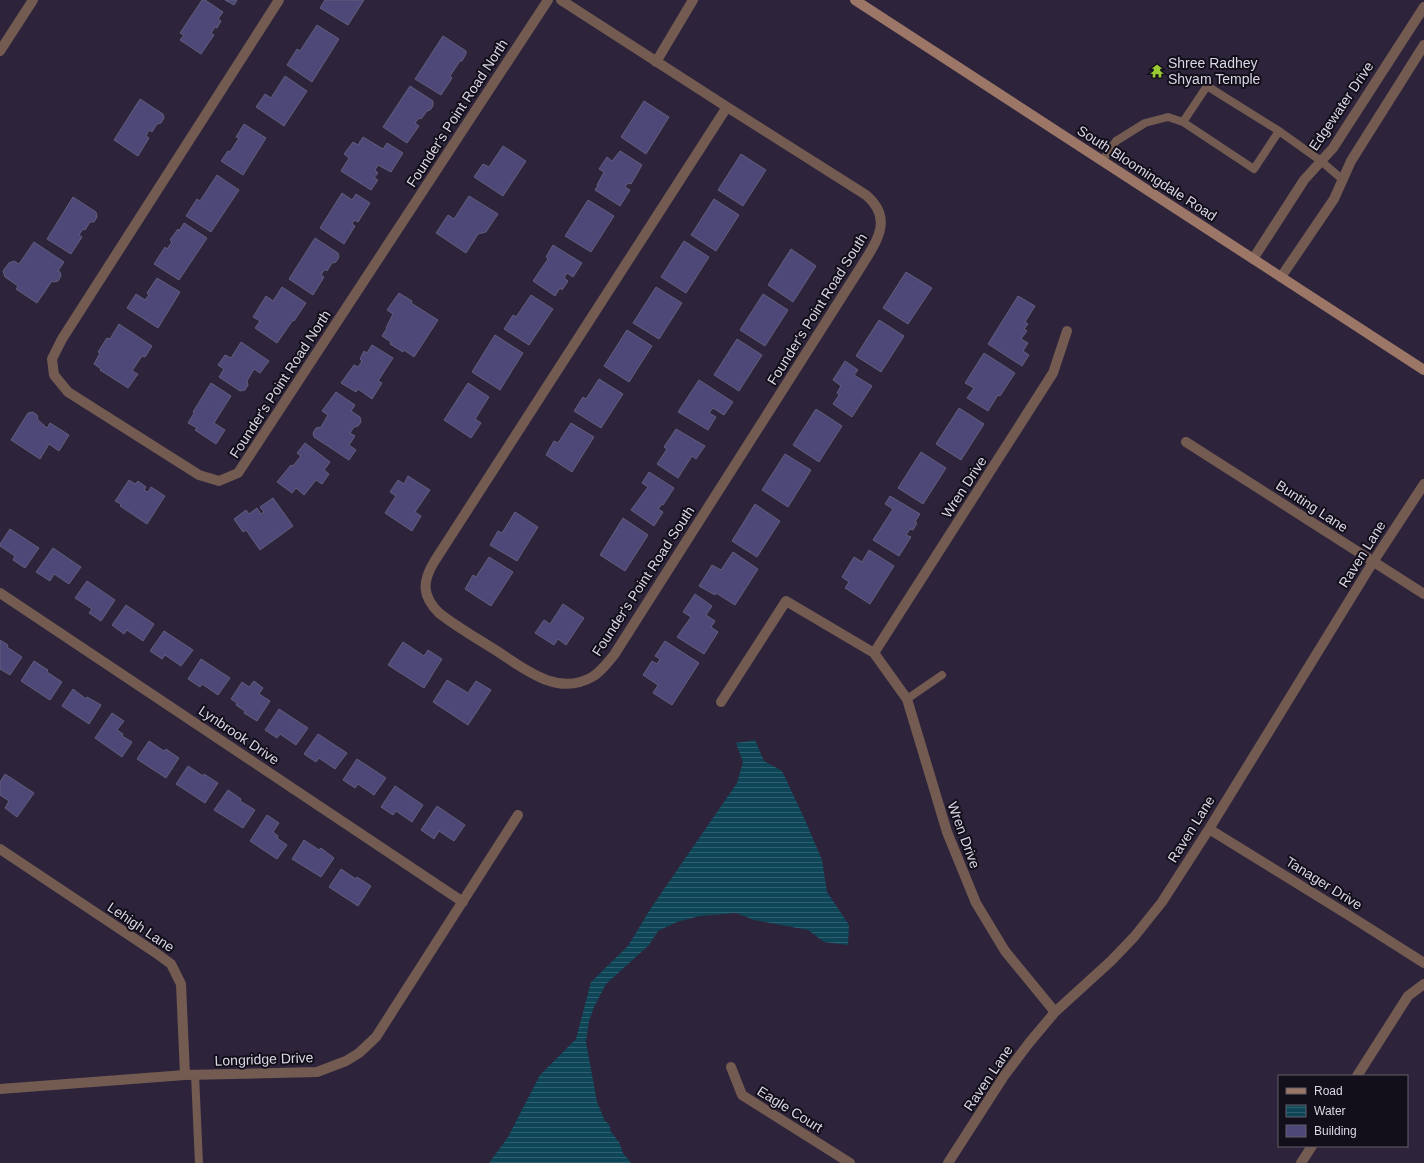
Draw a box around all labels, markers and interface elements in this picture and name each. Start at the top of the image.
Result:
street label: Founder's Point Road North [403,36,511,190]
place label: Shree Radhey Shyam Temple [1168,55,1261,87]
street label: Edgewater Drive [1305,58,1377,153]
temple icon: Shree Radhey Shyam Temple [1149,63,1165,79]
street label: South Bloomingdale Road [1074,122,1220,224]
street label: Founder's Point Road South [764,230,870,388]
street label: Founder's Point Road North [226,307,334,461]
street label: Wren Drive [938,453,990,521]
street label: Bunting Lane [1273,477,1351,535]
street label: Founder's Point Road South [589,503,697,659]
street label: Raven Lane [1335,518,1389,590]
street label: Lynbrook Drive [196,702,282,768]
street label: Raven Lane [1164,793,1218,865]
street label: Wren Drive [945,799,984,871]
street label: Tanager Drive [1283,853,1365,913]
street label: Lehigh Lane [105,899,178,955]
street label: Raven Lane [960,1042,1016,1114]
street label: Longridge Drive [214,1049,314,1069]
legend [1278,1075,1408,1147]
street label: Eagle Court [754,1083,826,1135]
text: Road [1314,1084,1343,1098]
text: Water [1314,1104,1346,1118]
text: Building [1314,1124,1357,1138]

